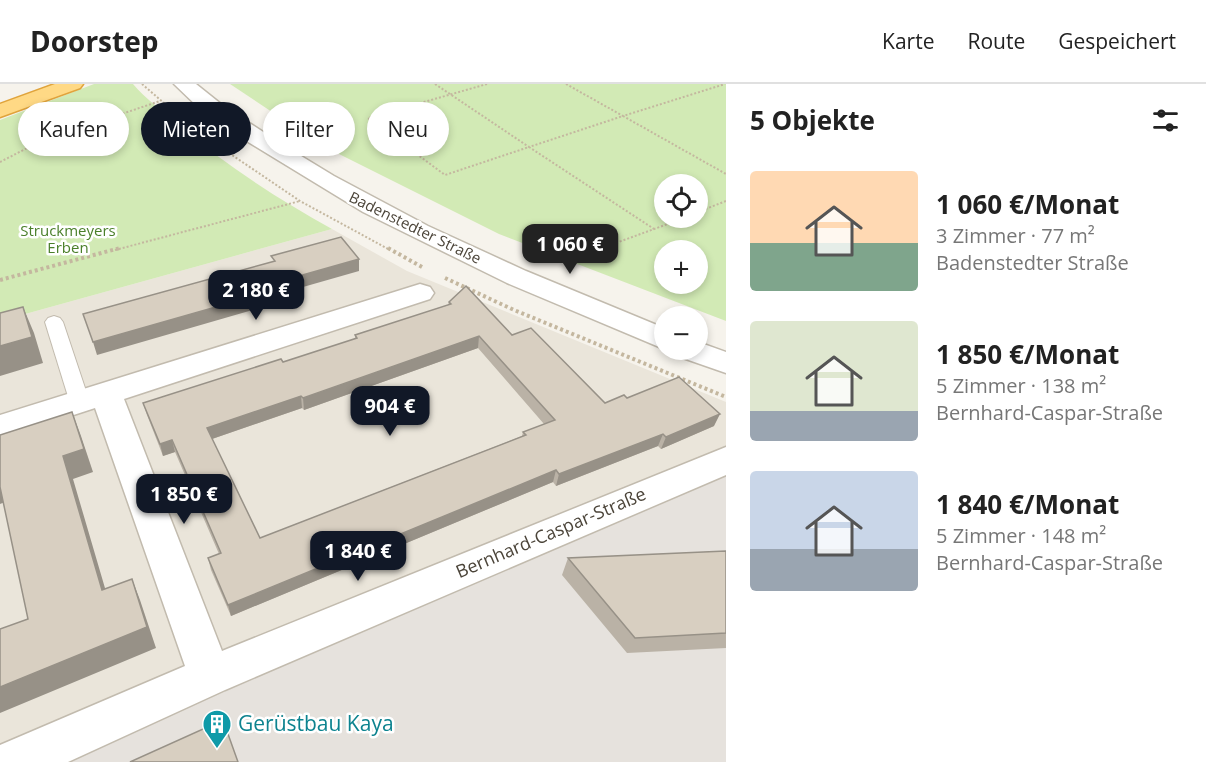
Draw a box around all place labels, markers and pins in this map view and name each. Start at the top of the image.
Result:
pin: 1 060 € [515,224,625,275]
pin: 2 180 € [201,270,311,321]
pin: 904 € [348,386,432,437]
pin: 1 850 € [129,474,239,525]
pin: 1 840 € [303,531,413,582]
building icon: Gerüstbau Kaya [201,708,233,750]
place label: Gerüstbau Kaya [238,709,394,737]

